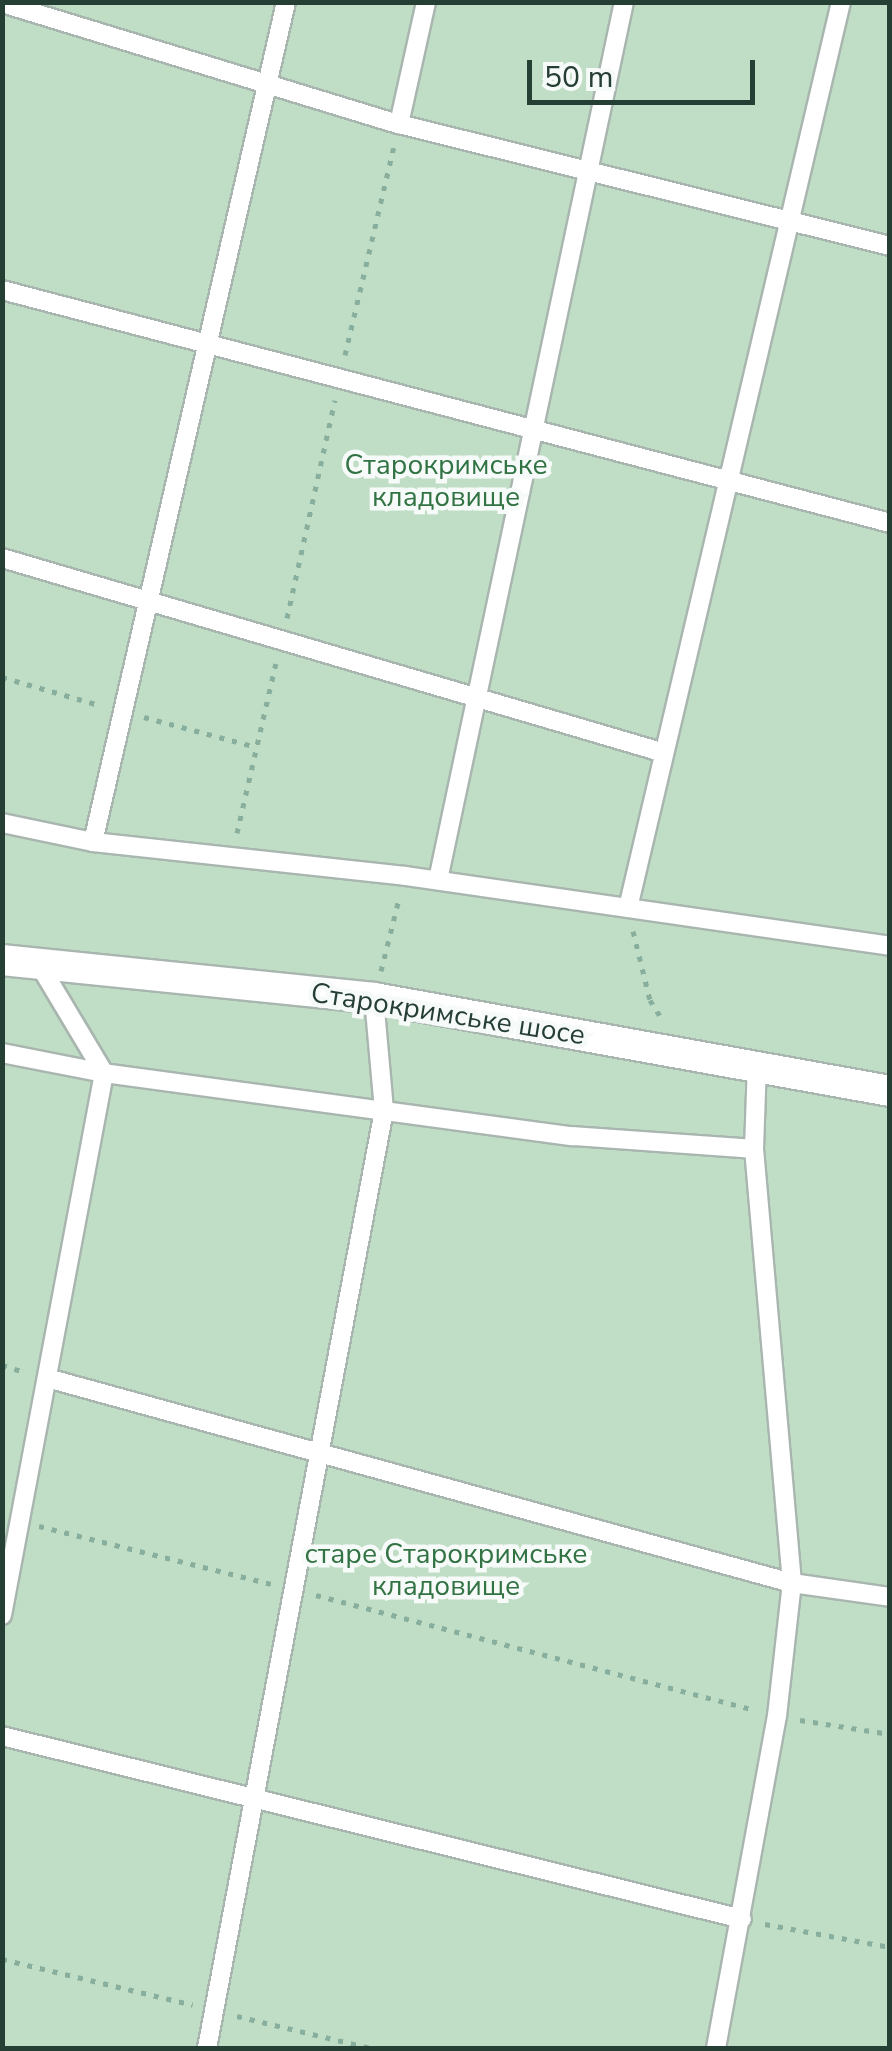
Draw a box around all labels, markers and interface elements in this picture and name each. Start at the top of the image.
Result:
scale bar [532,40,760,102]
text: 50 m [544,57,613,98]
park label: Старокримське кладовище [344,448,548,514]
street label: Старокримське шосе [309,976,587,1052]
park label: старе Старокримське кладовище [305,1537,587,1603]

